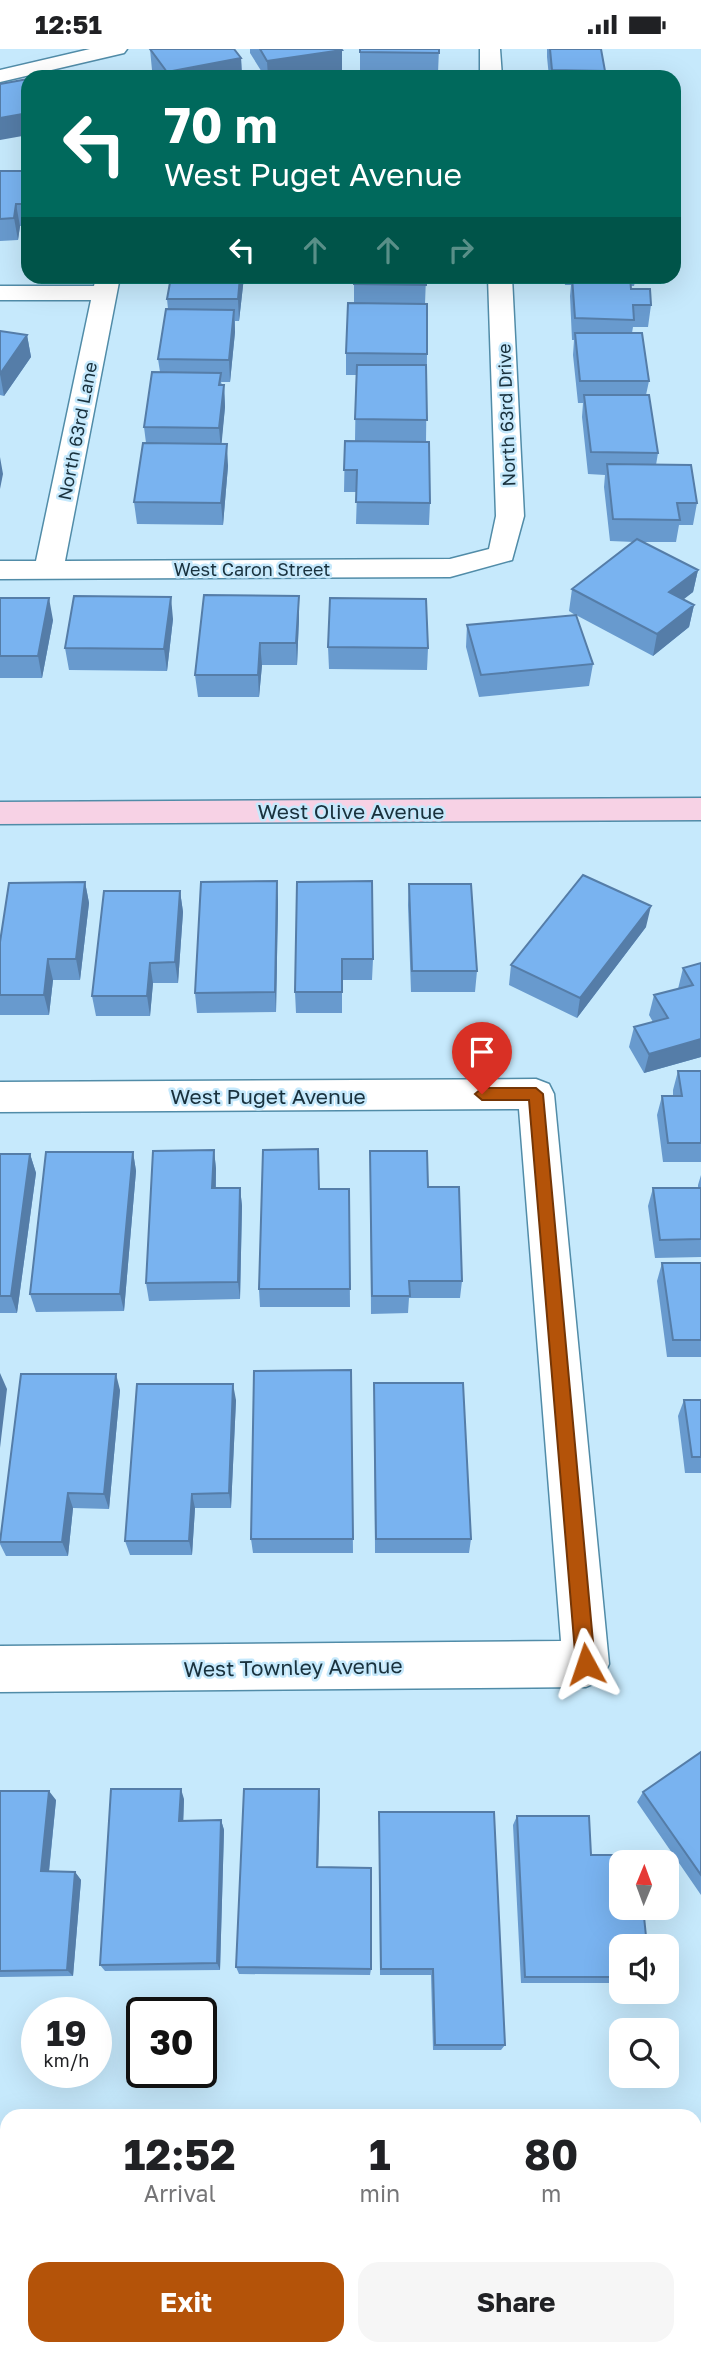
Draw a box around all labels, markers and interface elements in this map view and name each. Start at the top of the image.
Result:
text: 12:51 [35,9,102,40]
text: 70 m [164,95,278,154]
icon: left [49,98,140,189]
text: West Puget Avenue [164,155,462,193]
icon: left [223,231,261,269]
icon: ahead [296,231,334,269]
icon: ahead [369,231,407,269]
icon: right [442,231,480,269]
street label: North 63rd Drive [493,343,519,487]
street label: North 63rd Lane [53,360,101,502]
street label: West Caron Street [173,558,331,580]
street label: West Olive Avenue [257,798,445,824]
pin [452,1022,512,1094]
icon: arrive [463,1033,501,1071]
street label: West Puget Avenue [170,1083,366,1109]
position arrow [549,1627,623,1701]
street label: West Townley Avenue [183,1652,403,1682]
north arrow [609,1850,679,1920]
map controls [609,1850,679,2088]
button: sound [609,1934,679,2004]
speed limit sign: 30 [126,1997,217,2088]
text: 19 [46,2012,87,2054]
button: search [609,2018,679,2088]
text: km/h [44,2049,89,2071]
text: 12:52 [124,2129,236,2179]
text: 1 [369,2129,391,2179]
text: 80 [524,2129,578,2179]
text: Arrival [144,2179,216,2207]
text: min [360,2179,400,2207]
text: m [541,2179,561,2207]
button: Exit [28,2262,344,2342]
button: Share [358,2262,674,2342]

